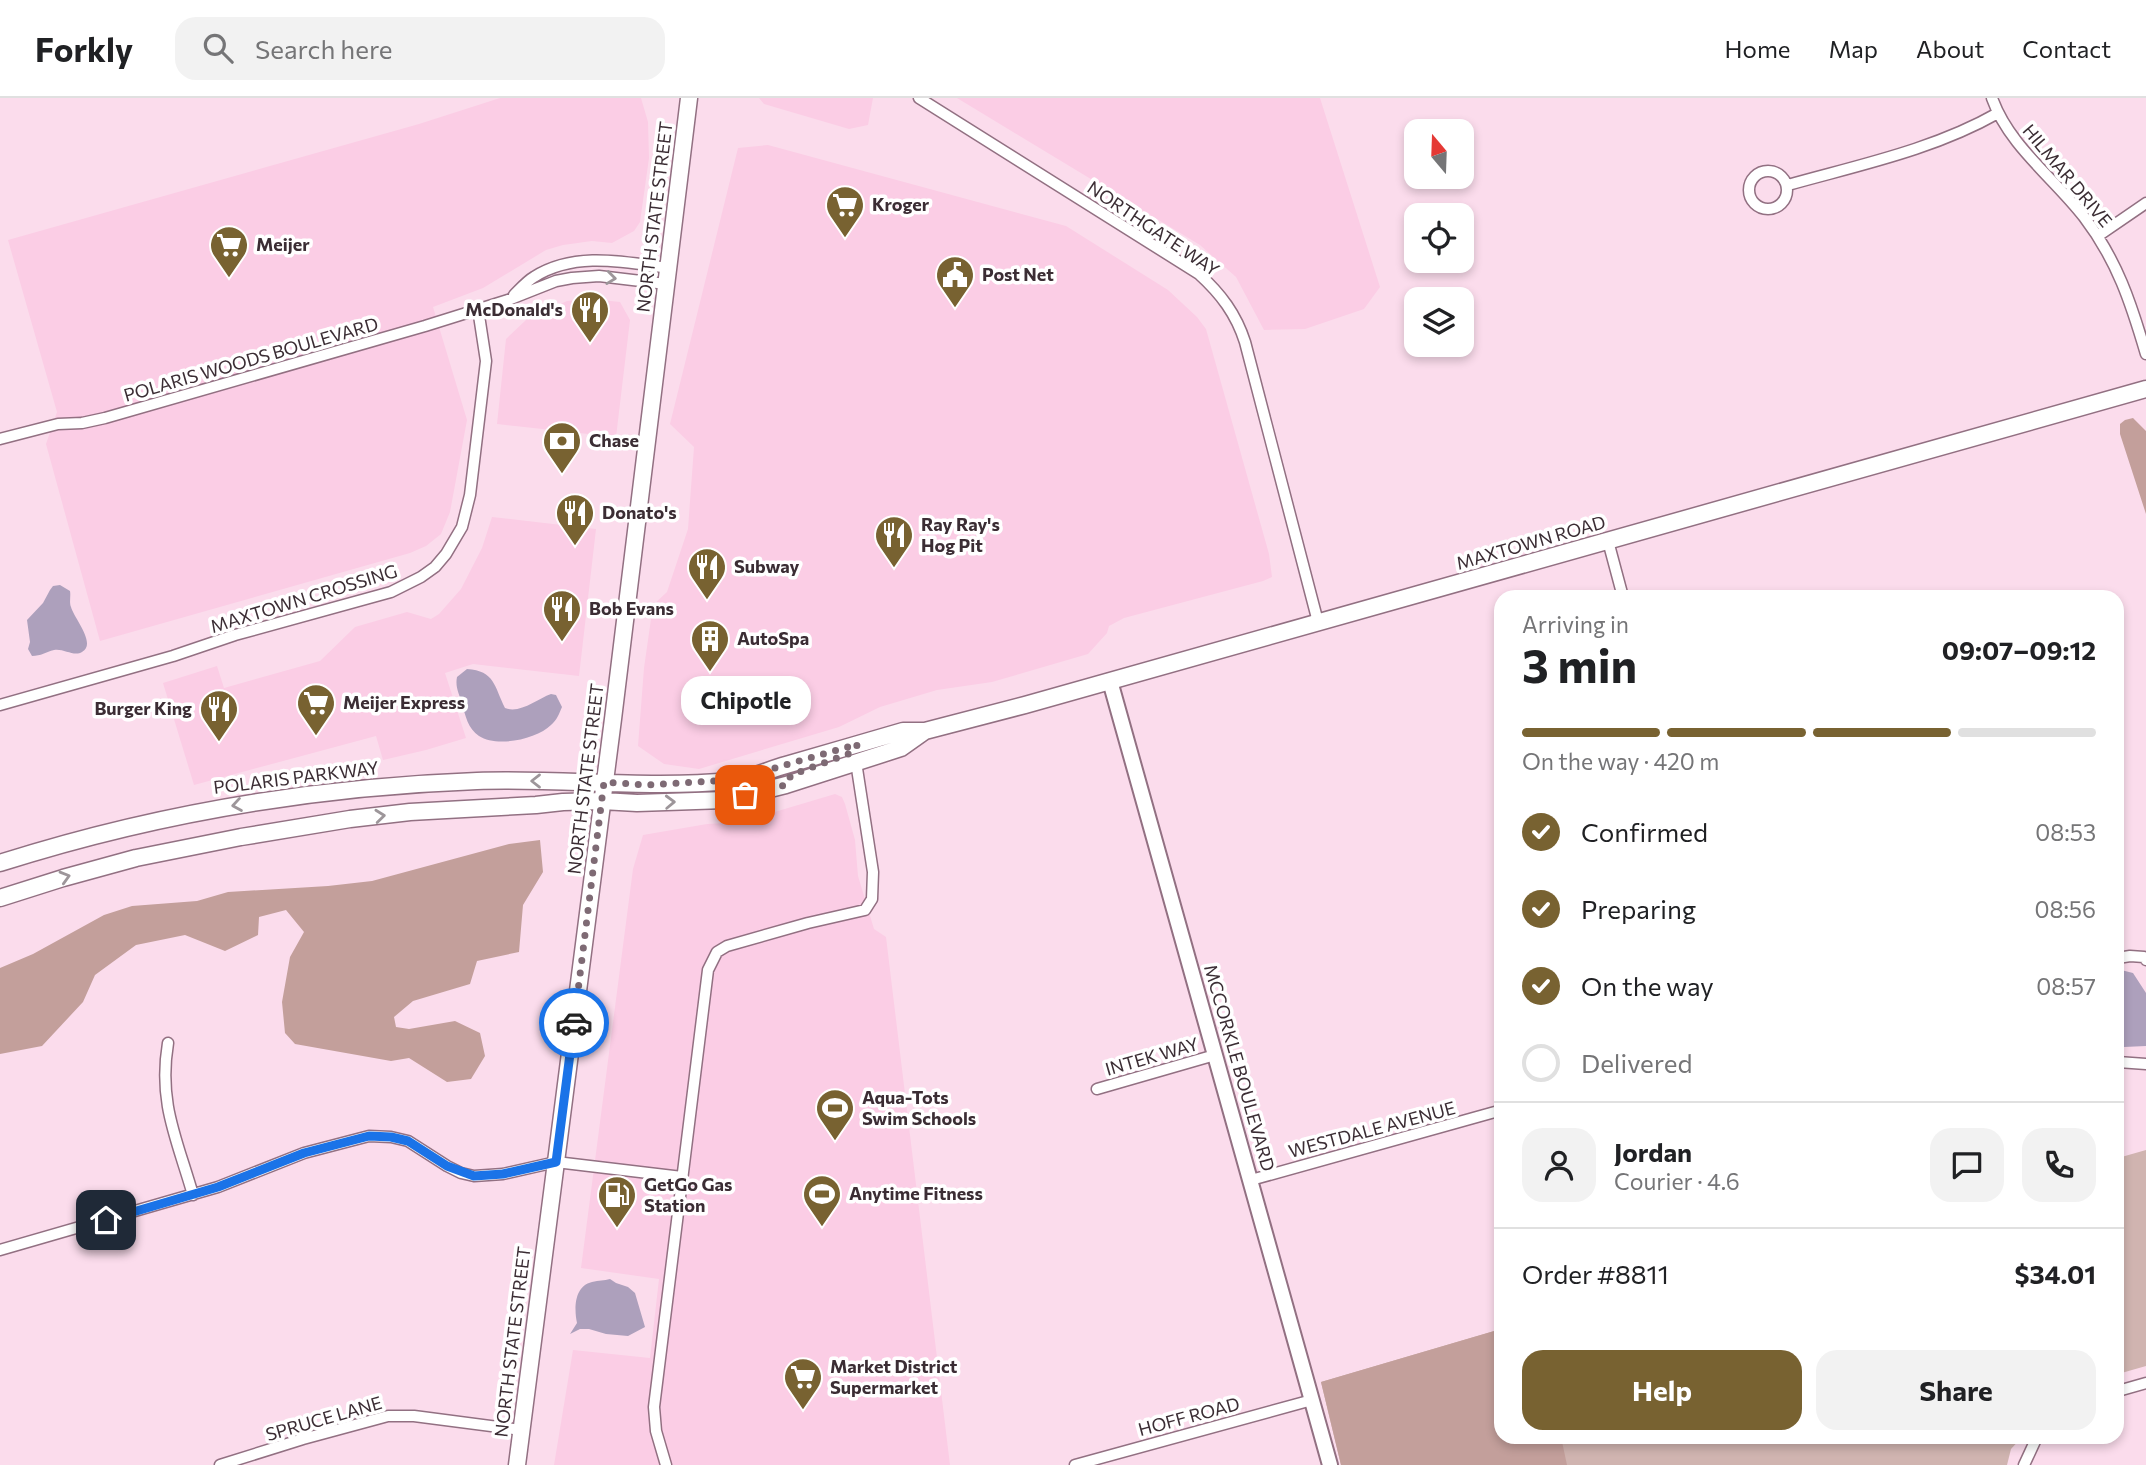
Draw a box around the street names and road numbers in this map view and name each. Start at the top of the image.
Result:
street label: HILMAR DRIVE [2018,119,2117,231]
street label: NORTH STATE STREET [631,120,677,314]
street label: NORTHGATE WAY [1083,176,1224,281]
street label: POLARIS WOODS BOULEVARD [121,312,381,406]
street label: MAXTOWN ROAD [1454,510,1608,574]
street label: MAXTOWN CROSSING [208,559,400,637]
street label: NORTH STATE STREET [562,682,608,876]
street label: POLARIS PARKWAY [212,756,380,798]
street label: MCCORKLE BOULEVARD [1200,962,1280,1174]
street label: INTEK WAY [1103,1032,1201,1080]
street label: WESTDALE AVENUE [1286,1096,1458,1162]
street label: NORTH STATE STREET [489,1245,535,1439]
street label: SPRUCE LANE [263,1391,385,1445]
street label: HOFF ROAD [1136,1392,1242,1440]

